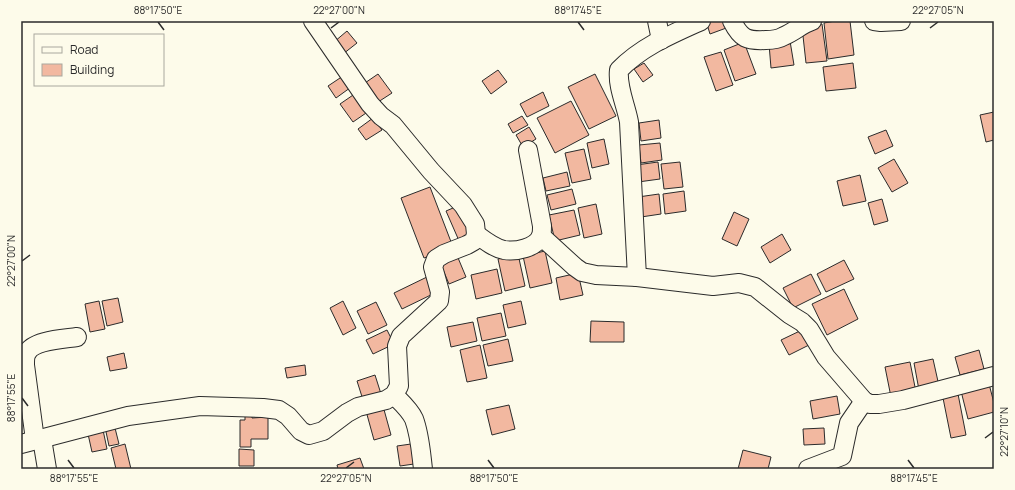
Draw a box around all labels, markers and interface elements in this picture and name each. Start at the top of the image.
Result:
text: 88°17'50"E [134,3,183,17]
text: 22°27'00"N [313,3,365,17]
text: 88°17'45"E [554,3,602,17]
text: 22°27'05"N [912,3,964,17]
legend [34,34,164,86]
text: Road [70,41,98,58]
text: Building [70,61,114,78]
text: 22°27'00"N [4,235,18,287]
text: 88°17'55"E [4,374,18,422]
text: 22°27'10"N [997,407,1011,457]
text: 88°17'55"E [50,471,98,485]
text: 22°27'05"N [320,471,372,485]
text: 88°17'50"E [470,471,519,485]
text: 88°17'45"E [890,471,938,485]

